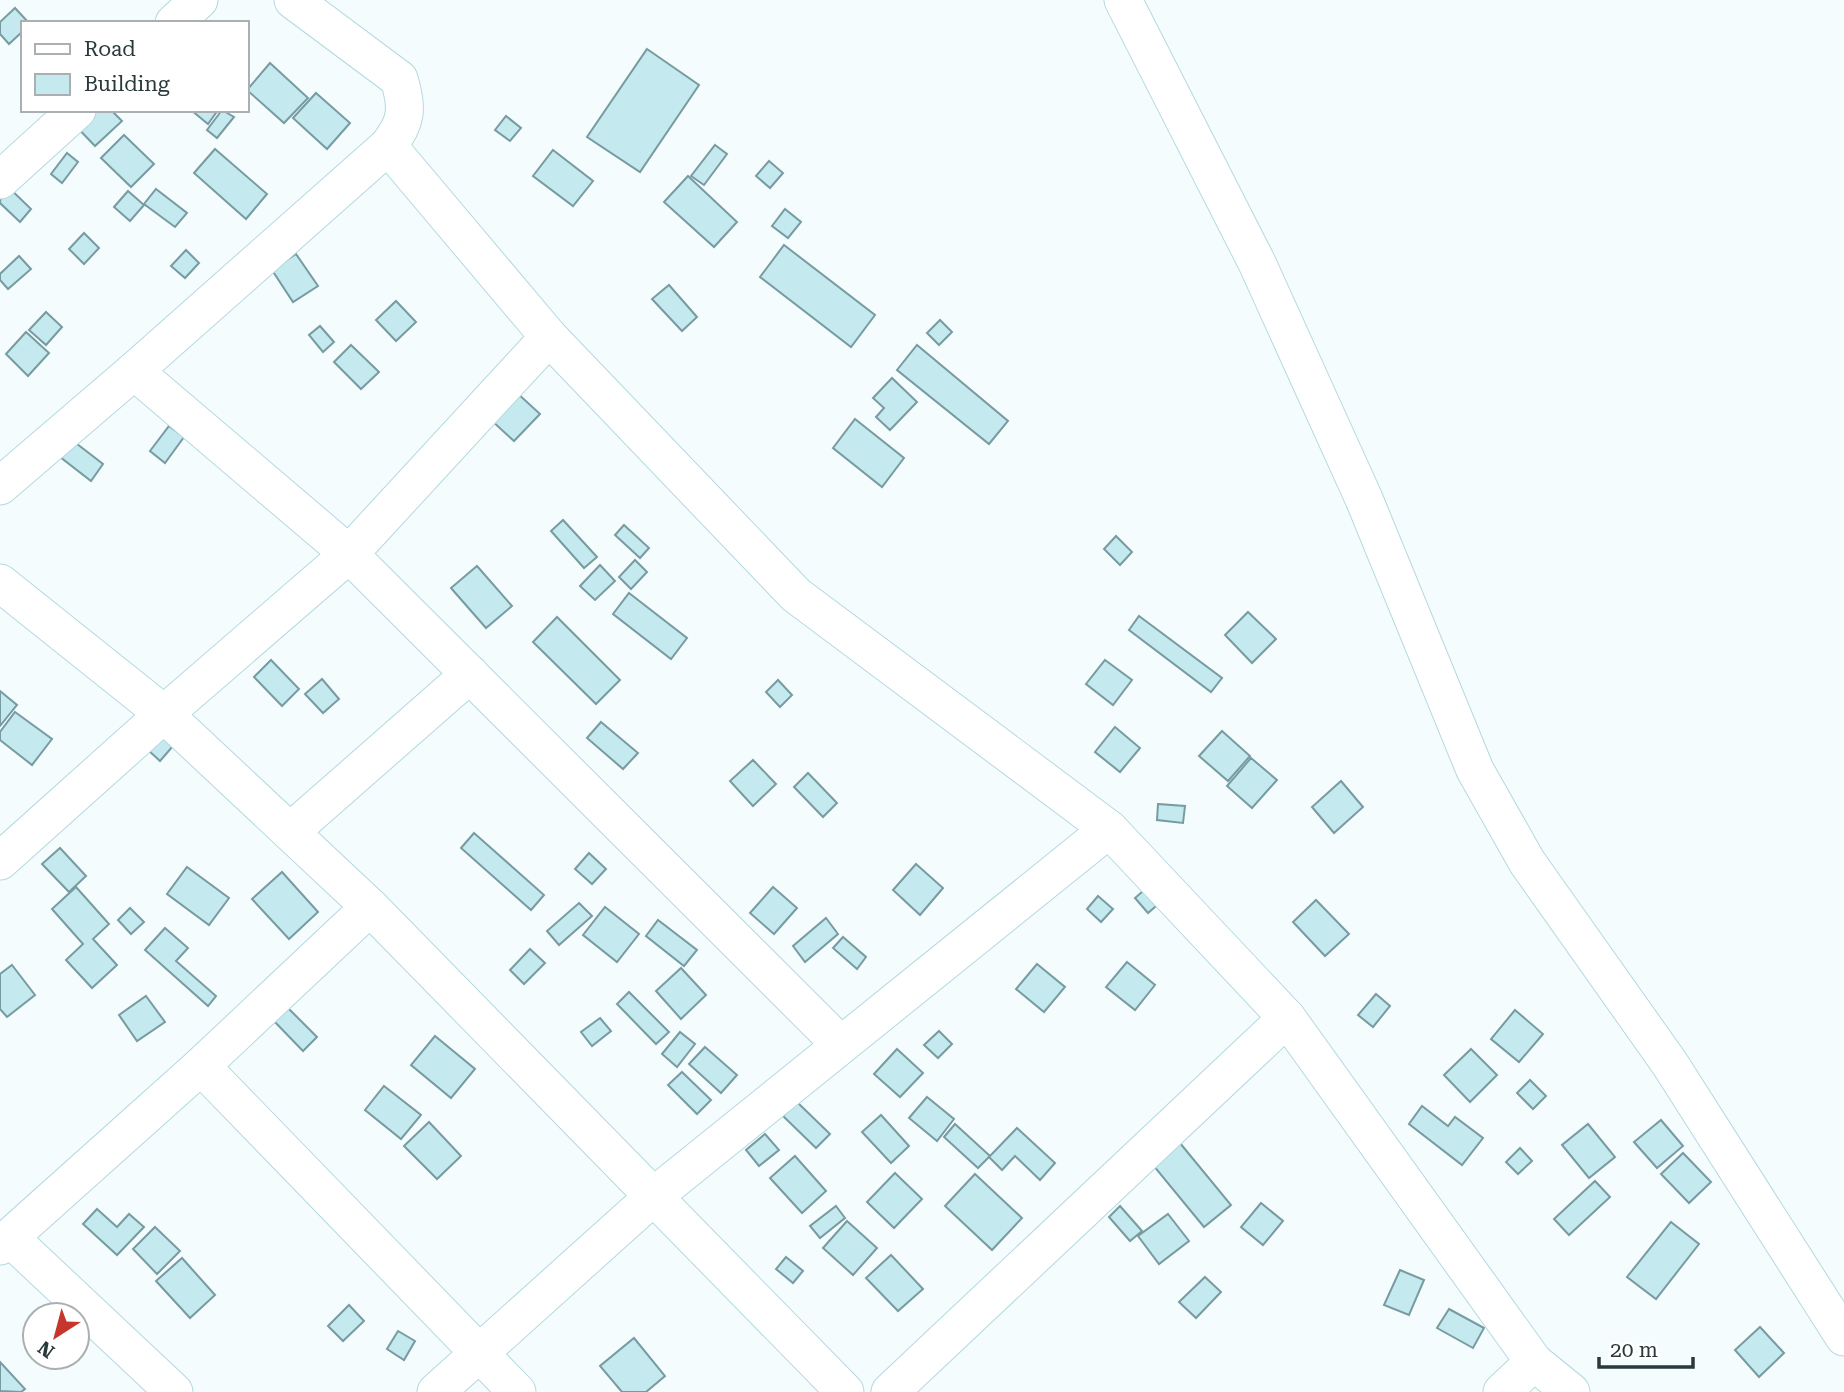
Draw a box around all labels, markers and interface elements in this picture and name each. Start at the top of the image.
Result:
legend [21,21,248,112]
text: Road [84,37,136,61]
text: Building [84,72,170,96]
north arrow [21,1301,91,1371]
scale bar [1599,1326,1694,1370]
text: N [33,1336,59,1363]
text: 20 m [1610,1338,1658,1362]

